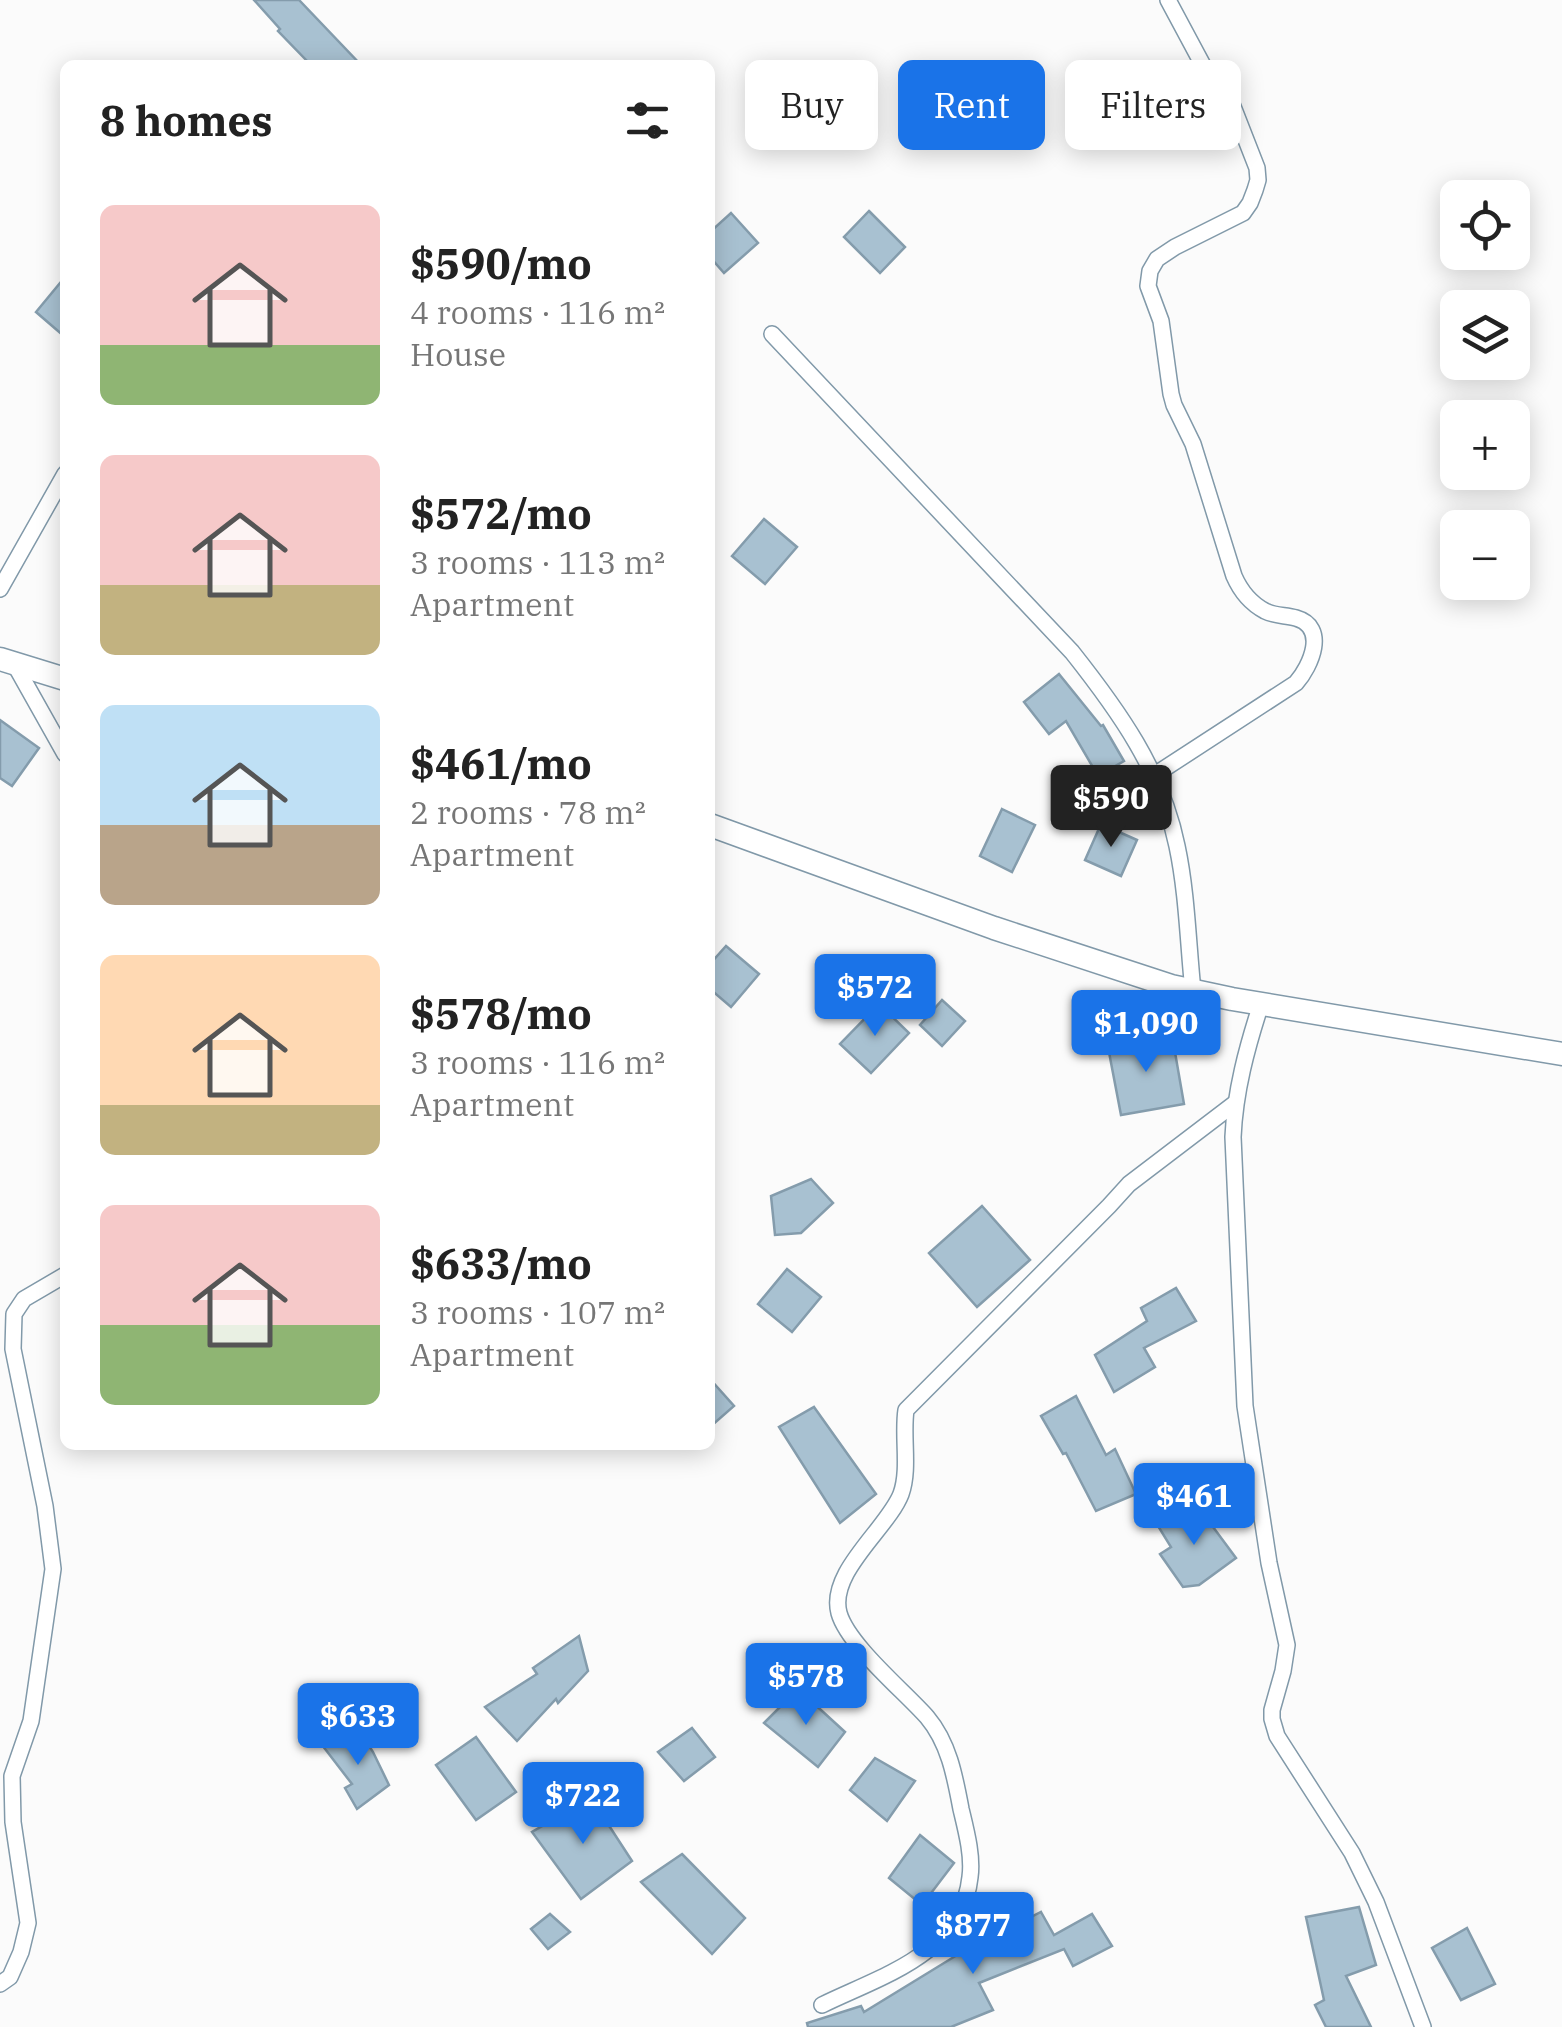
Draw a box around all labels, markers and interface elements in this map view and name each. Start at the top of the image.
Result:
chip: Buy [745,60,878,150]
chip: Rent [898,60,1045,150]
chip: Filters [1065,60,1241,150]
text: 8 homes [100,93,273,148]
icon: filters [620,93,675,148]
map controls [1440,180,1530,600]
button: locate [1440,180,1530,270]
text: $590/mo [410,236,592,291]
icon: home [180,245,300,365]
button: layers [1440,290,1530,380]
text: 4 rooms · 116 m² [410,291,665,333]
text: House [410,333,506,375]
button: + [1440,400,1530,490]
text: $572/mo [410,486,592,541]
icon: home [180,495,300,615]
button: − [1440,510,1530,600]
text: 3 rooms · 113 m² [410,541,665,583]
text: Apartment [410,583,574,625]
text: $461/mo [410,736,592,791]
icon: home [180,745,300,865]
pin: $590 [1052,765,1170,850]
text: $590 [1073,776,1149,818]
text: 2 rooms · 78 m² [410,791,646,833]
text: Apartment [410,833,574,875]
pin: $572 [816,954,934,1039]
text: $572 [837,965,913,1007]
text: $578/mo [410,986,592,1041]
pin: $1,090 [1065,990,1227,1075]
icon: home [180,995,300,1115]
text: $1,090 [1094,1001,1198,1043]
text: 3 rooms · 116 m² [410,1041,665,1083]
text: Apartment [410,1083,574,1125]
text: $633/mo [410,1236,592,1291]
icon: home [180,1245,300,1365]
text: 3 rooms · 107 m² [410,1291,665,1333]
text: Apartment [410,1333,574,1375]
pin: $461 [1135,1463,1253,1548]
text: $461 [1156,1474,1232,1516]
pin: $578 [747,1643,865,1728]
text: $578 [768,1654,844,1696]
pin: $633 [299,1683,417,1768]
text: $633 [320,1694,396,1736]
pin: $722 [524,1762,642,1847]
text: $722 [545,1773,621,1815]
pin: $877 [914,1892,1032,1977]
text: $877 [935,1903,1011,1945]

